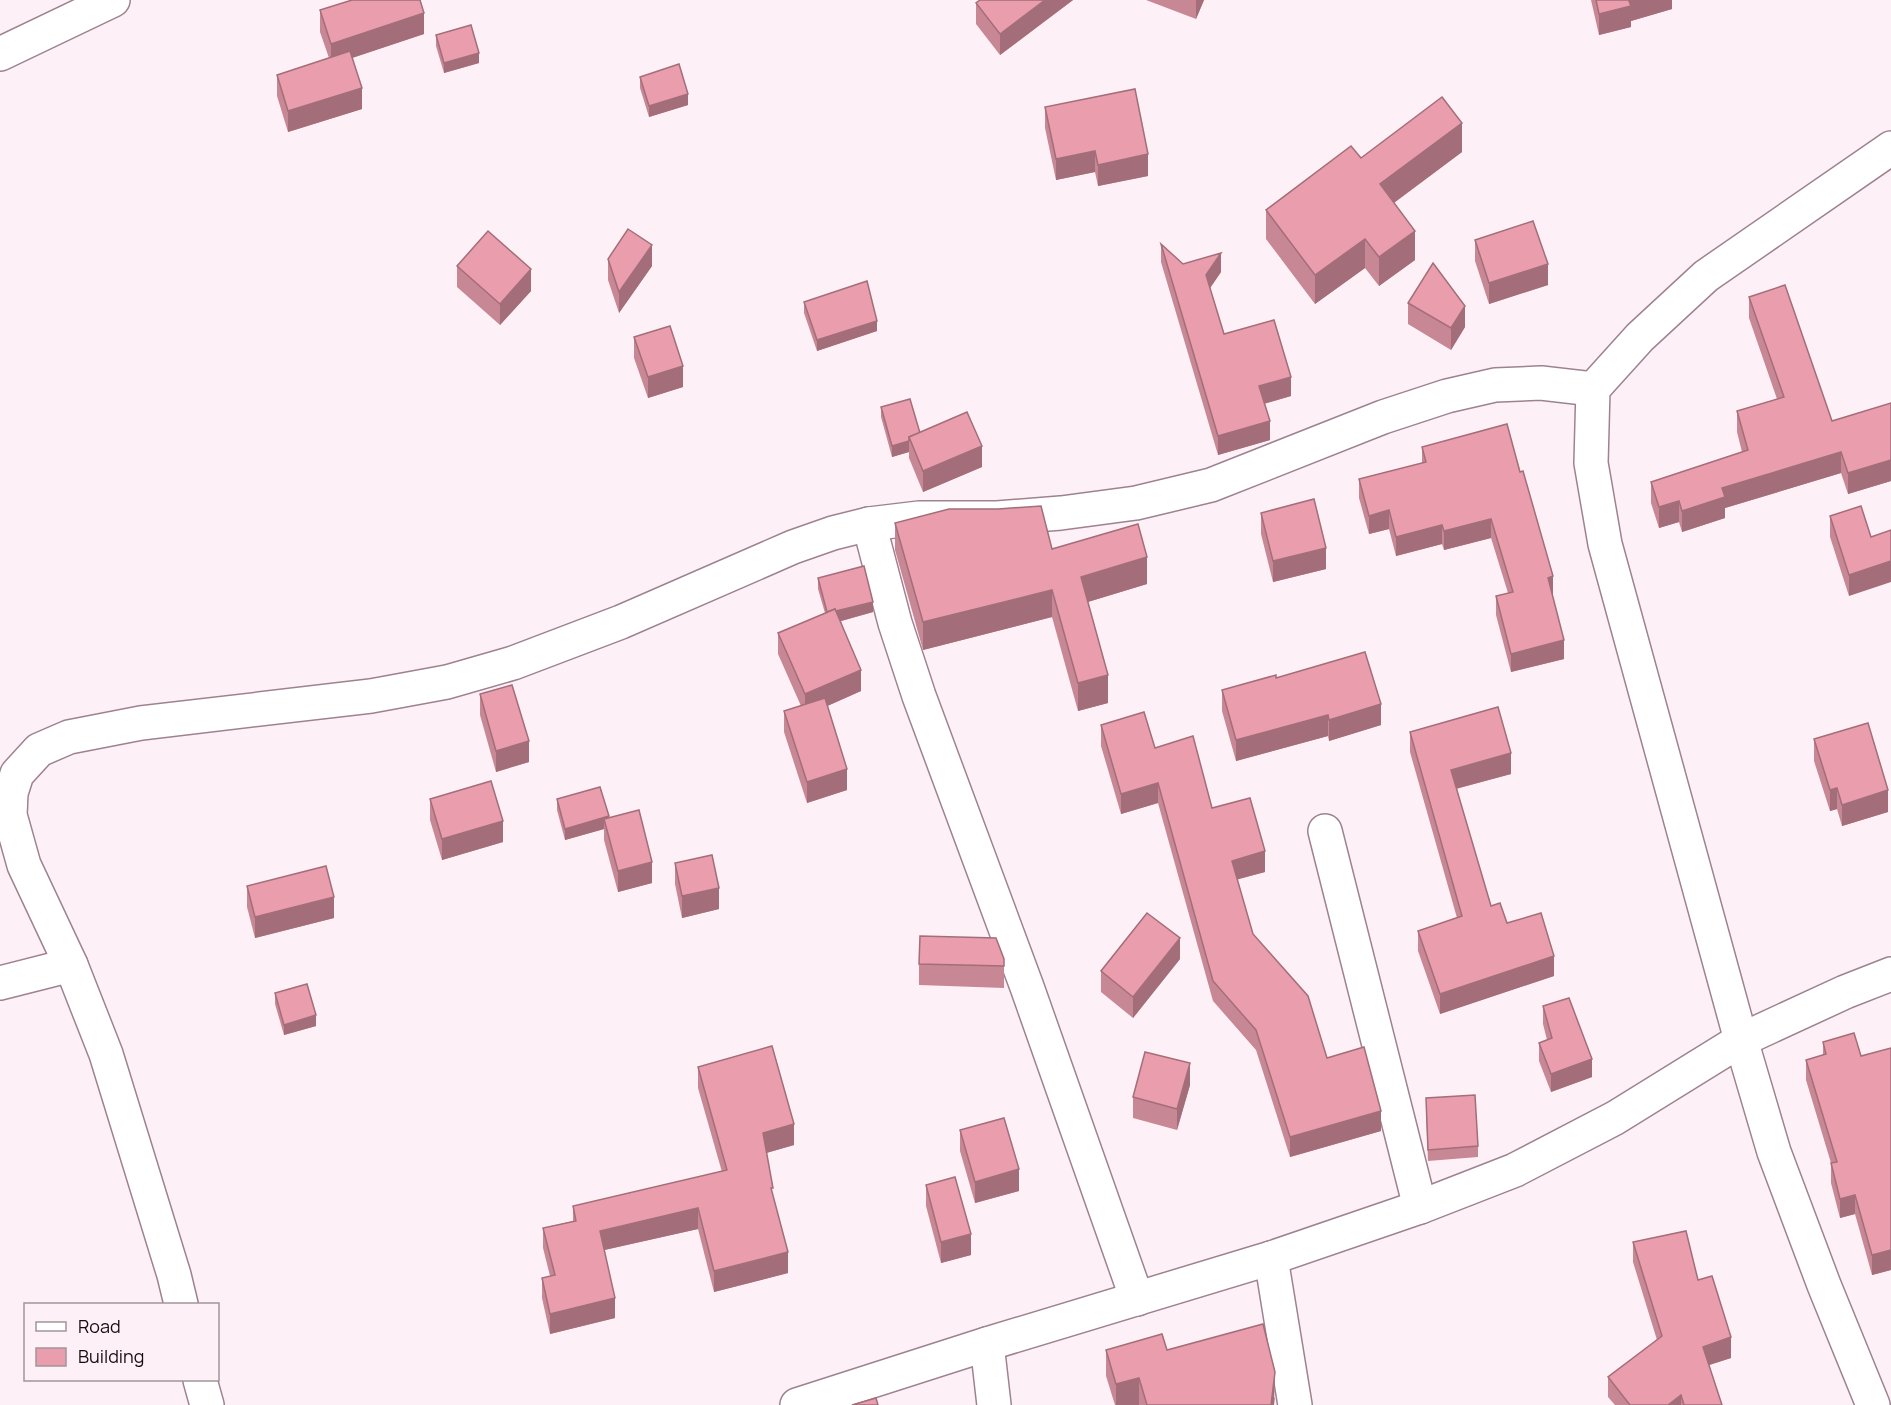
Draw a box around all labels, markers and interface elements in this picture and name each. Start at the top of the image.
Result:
legend [24,1303,219,1381]
text: Road [78,1314,121,1338]
text: Building [78,1344,144,1368]

